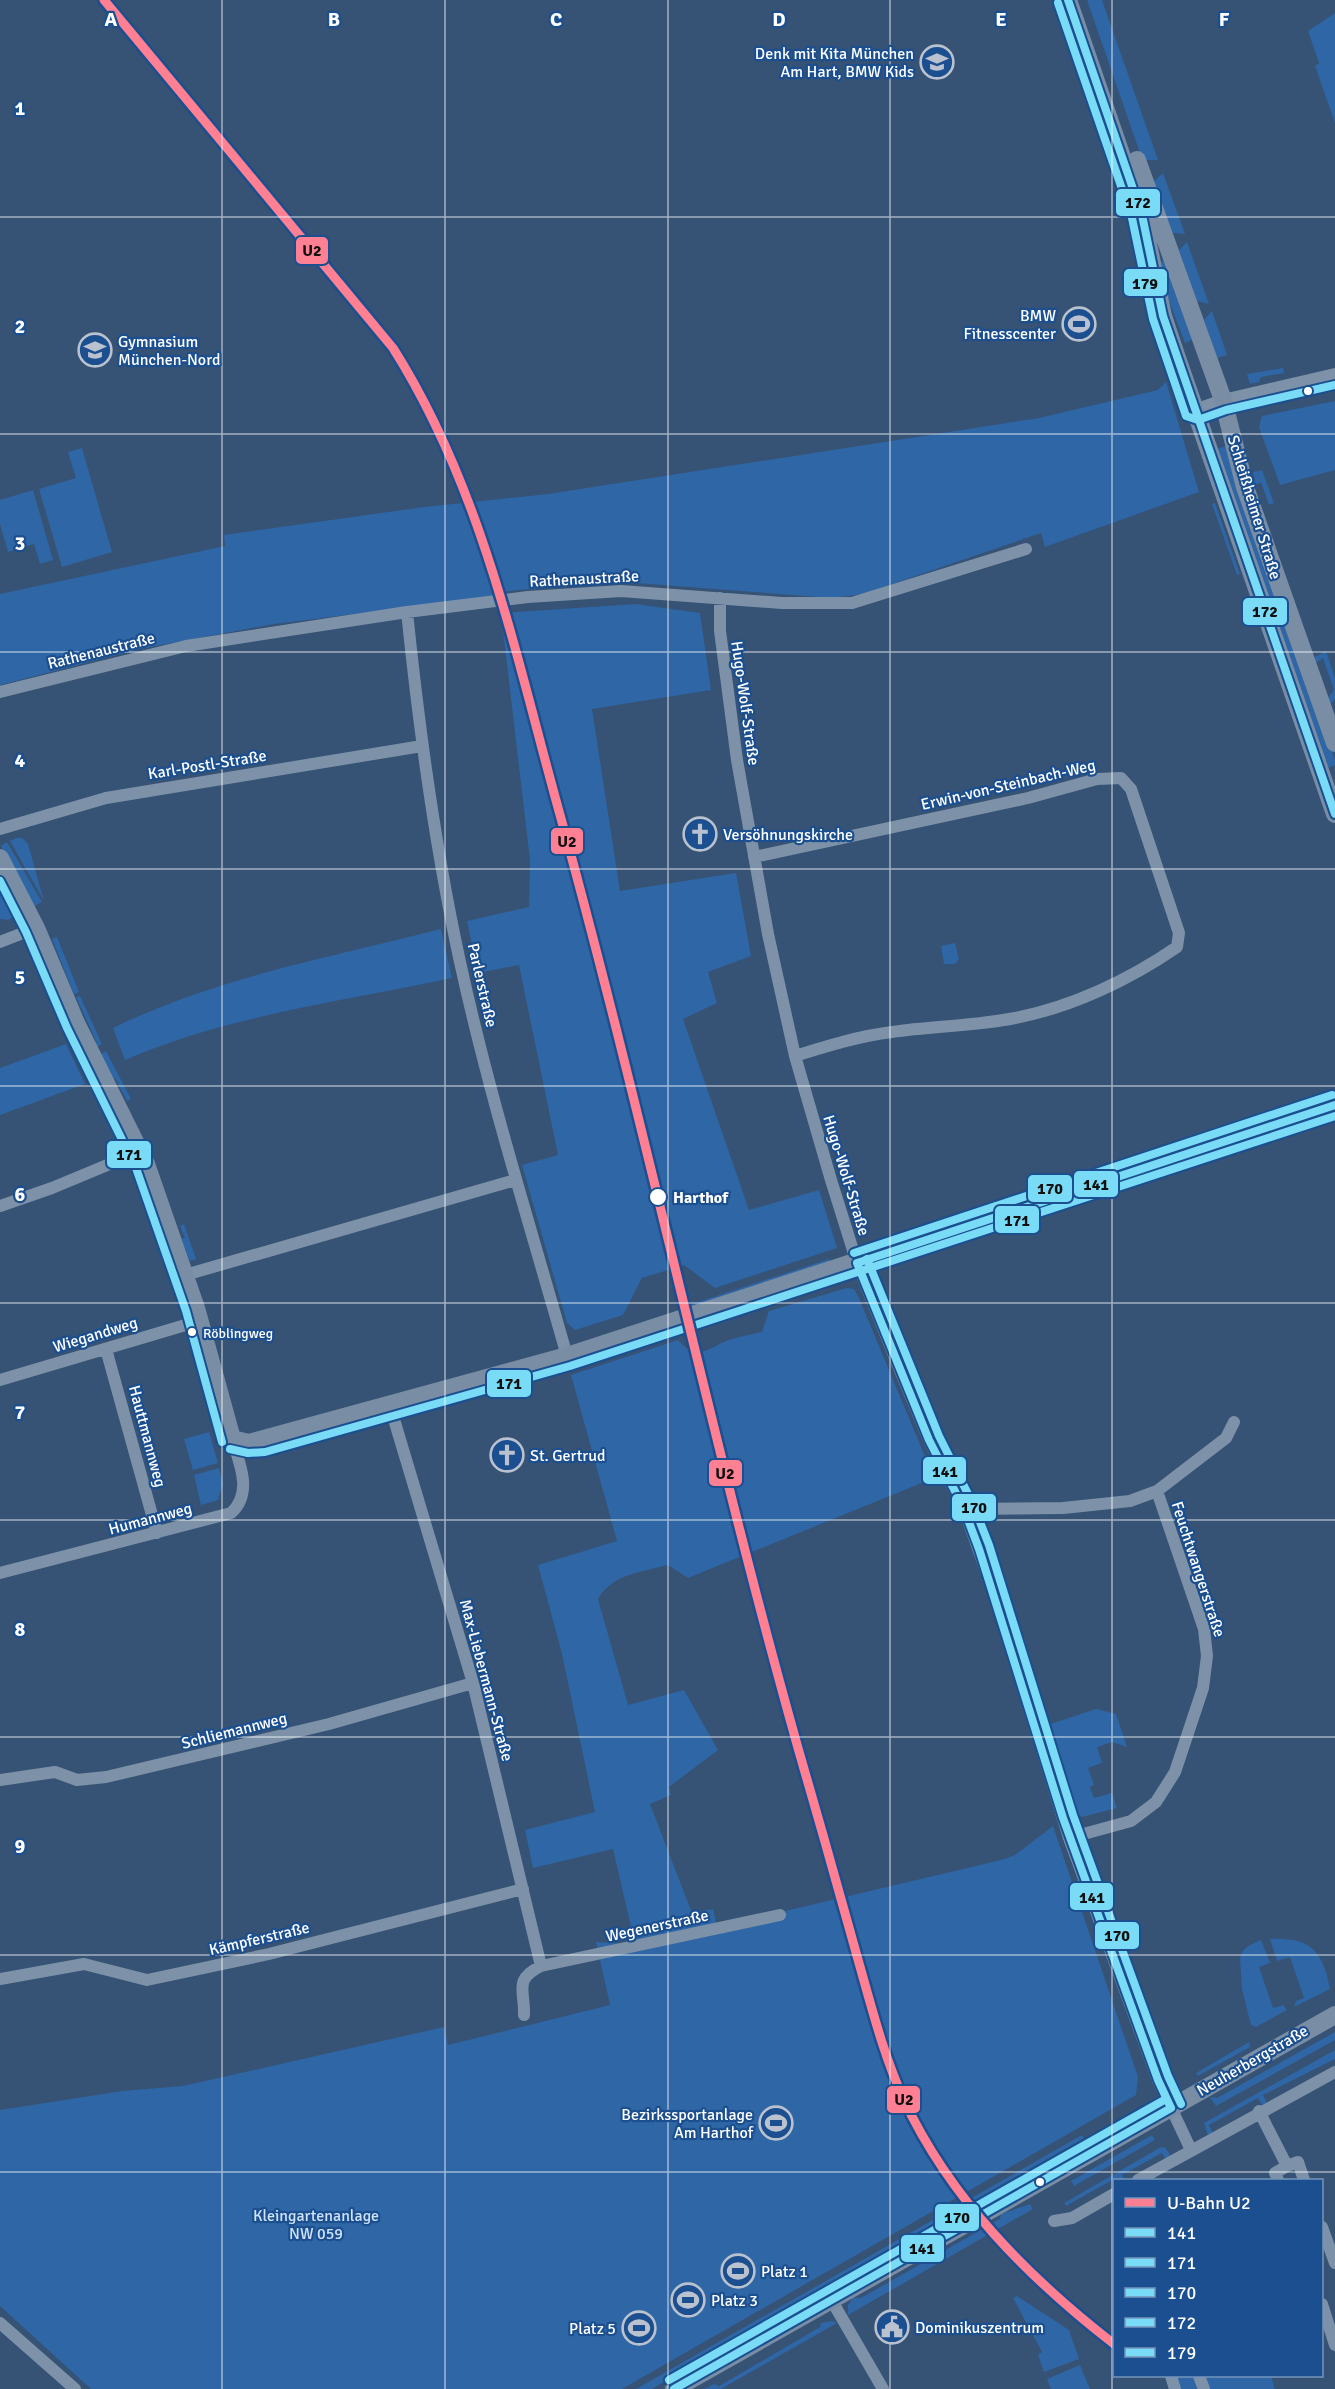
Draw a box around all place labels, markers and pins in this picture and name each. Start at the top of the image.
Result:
place label: Denk mit Kita München Am Hart, BMW Kids [755,44,914,82]
school or university icon: Denk mit Kita München Am Hart, BMW Kids [919,44,955,80]
place label: BMW Fitnesscenter [964,306,1056,344]
sports icon: BMW Fitnesscenter [1061,306,1097,342]
school or university icon: Gymnasium München-Nord [77,332,113,368]
place label: Gymnasium München-Nord [118,332,220,370]
unlabelled marker [1302,385,1314,397]
church icon: Versöhnungskirche [682,816,718,852]
place label: Versöhnungskirche [723,825,853,845]
marker: Harthof [648,1187,668,1207]
place label: Harthof [673,1188,729,1208]
place label: Röblingweg [203,1325,273,1342]
marker: Röblingweg [186,1326,198,1338]
church icon: St. Gertrud [489,1437,525,1473]
place label: St. Gertrud [530,1446,605,1466]
place label: Bezirkssportanlage Am Harthof [621,2105,754,2143]
sports icon: Bezirkssportanlage Am Harthof [758,2105,794,2141]
unlabelled marker [1034,2176,1046,2188]
sports icon: Platz 1 [720,2253,756,2289]
place label: Platz 1 [761,2262,808,2282]
sports icon: Platz 3 [670,2282,706,2318]
place label: Platz 3 [711,2291,758,2311]
public building icon: Dominikuszentrum [874,2309,910,2345]
sports icon: Platz 5 [621,2310,657,2346]
place label: Dominikuszentrum [915,2318,1044,2338]
place label: Platz 5 [569,2319,616,2339]

